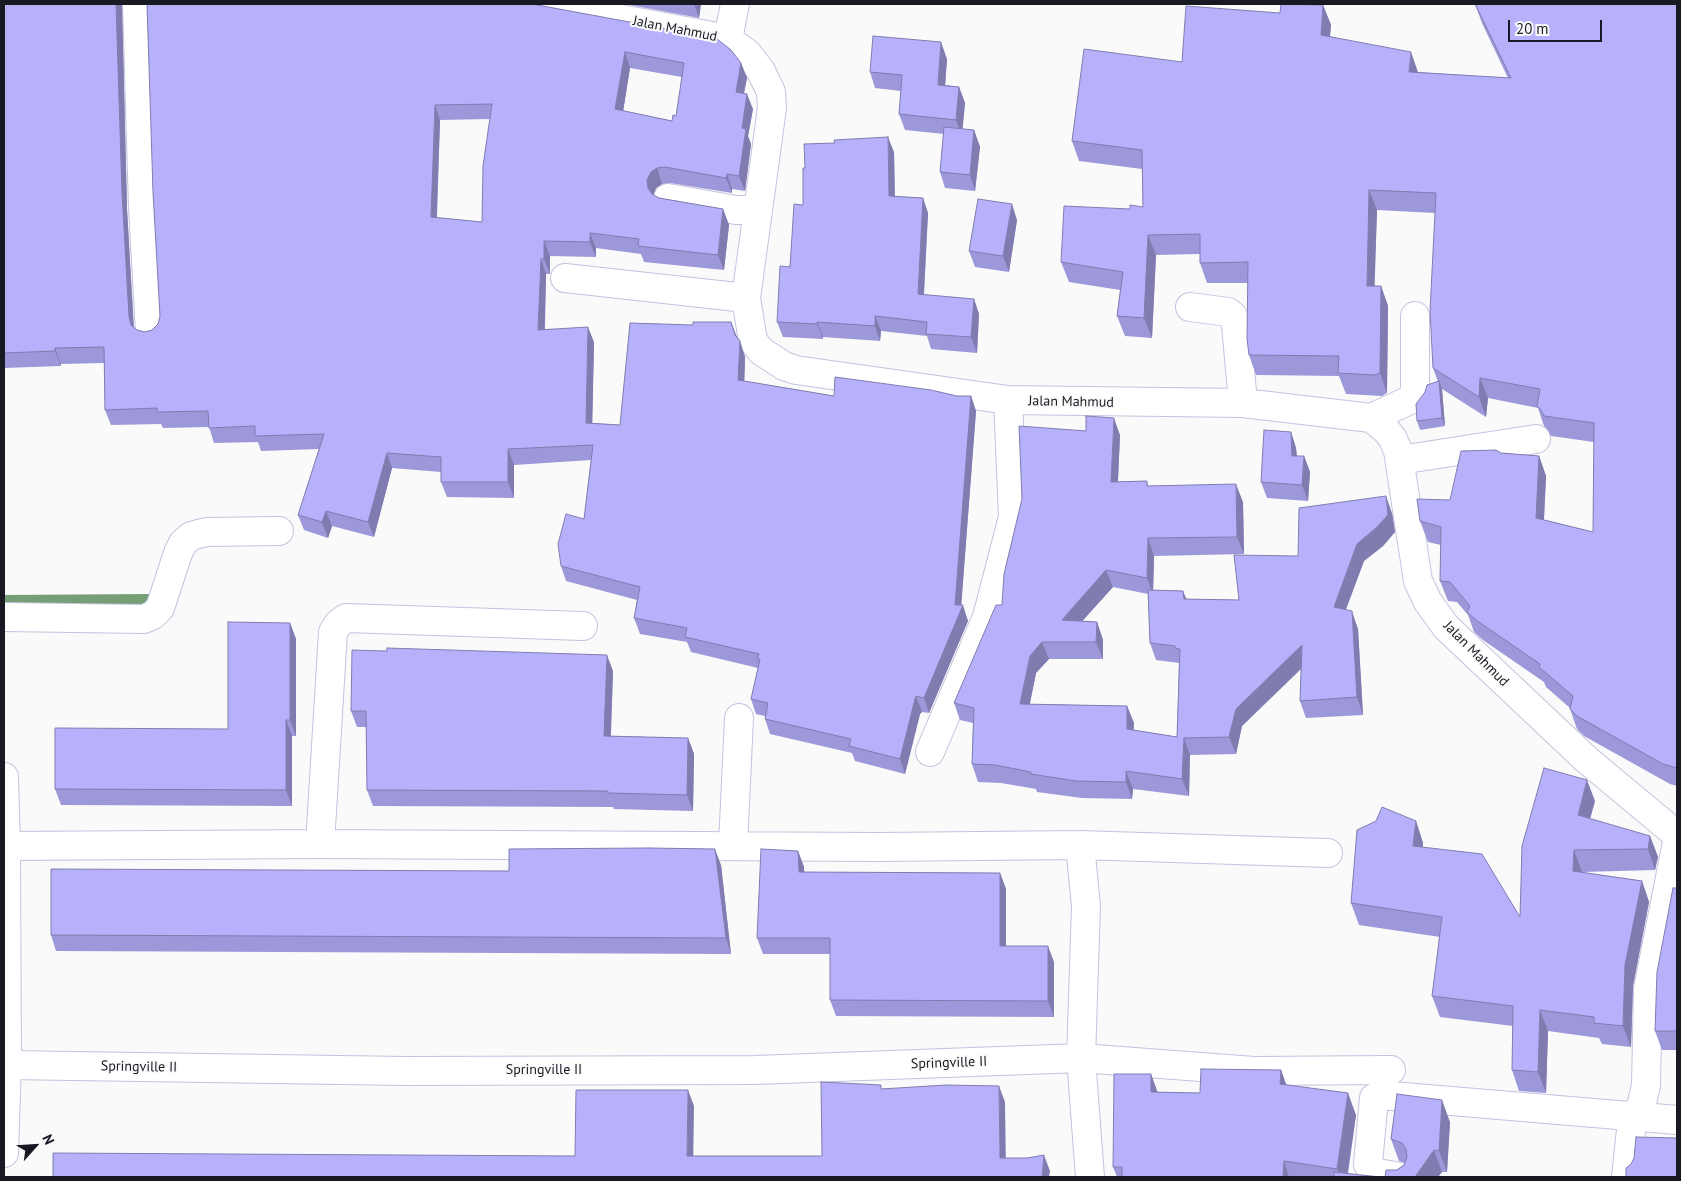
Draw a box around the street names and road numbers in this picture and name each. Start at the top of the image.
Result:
street label: Jalan Mahmud [631,13,719,45]
street label: Jalan Mahmud [1028,393,1114,411]
street label: Jalan Mahmud [1440,618,1512,690]
street label: Springville II [911,1053,987,1073]
street label: Springville II [101,1058,177,1076]
street label: Springville II [506,1062,582,1078]

